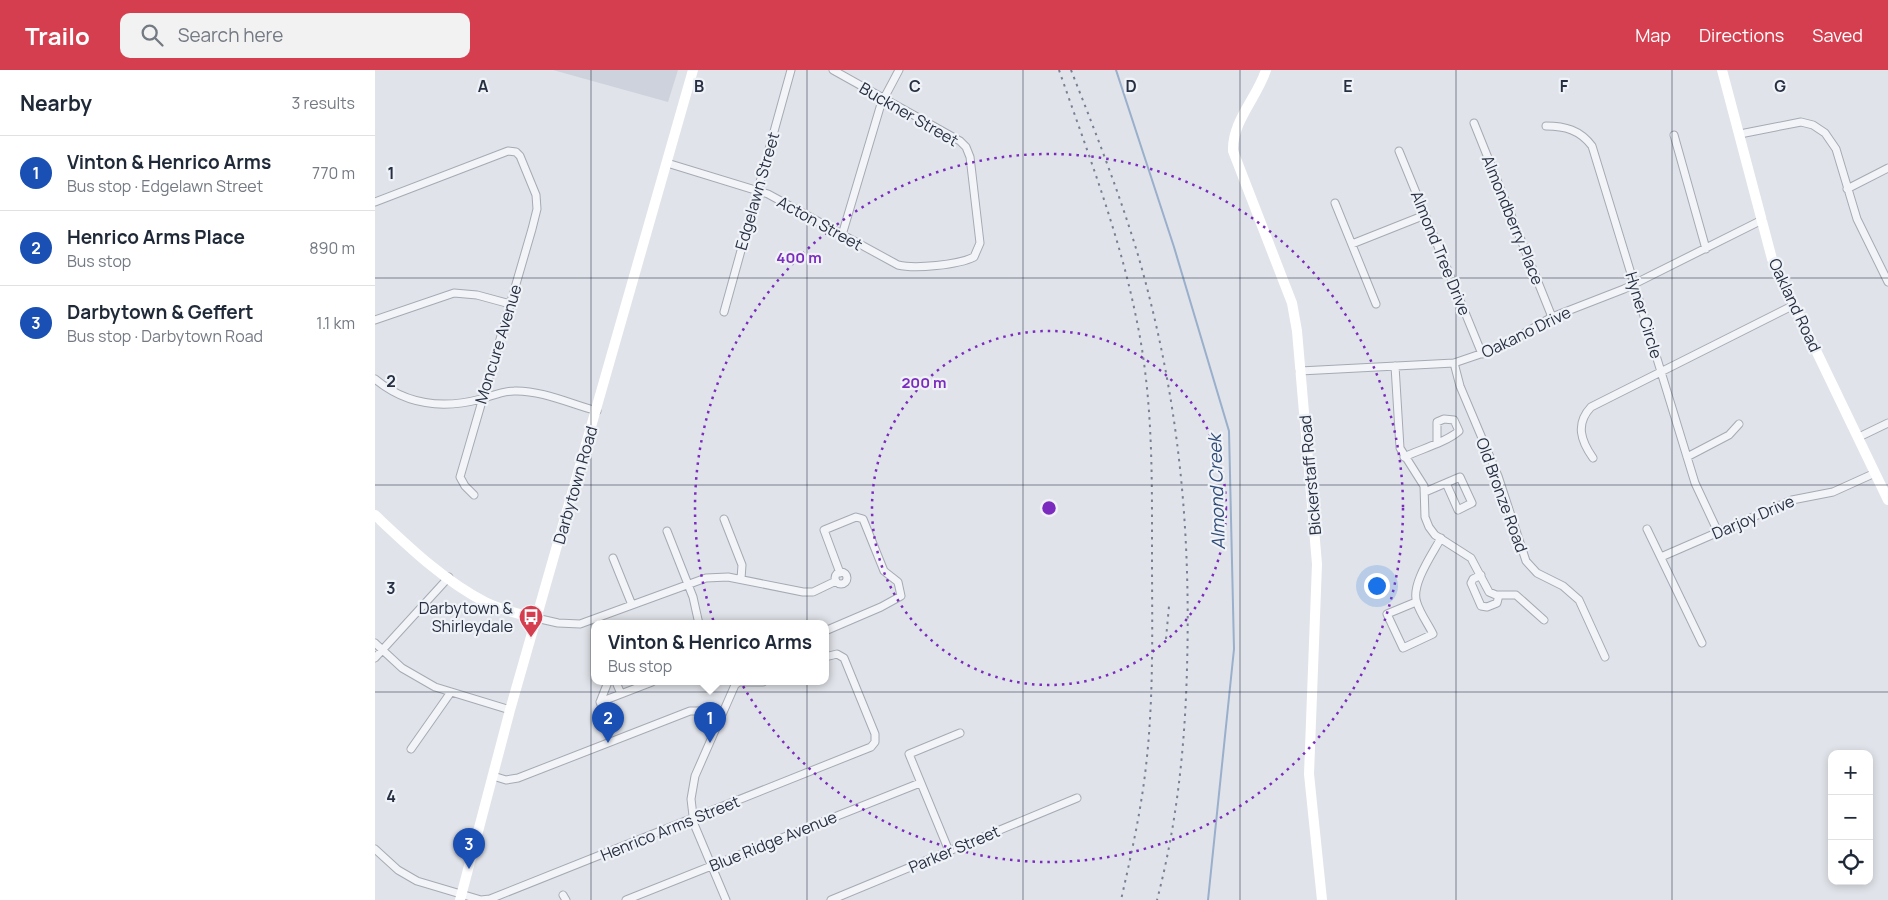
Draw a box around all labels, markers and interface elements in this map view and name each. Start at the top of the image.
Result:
search box [120,13,470,58]
text: Trailo [25,19,90,52]
icon: search [138,21,166,49]
text: Search here [178,22,283,48]
text: Map [1635,23,1671,47]
text: Directions [1699,23,1784,47]
text: Saved [1812,23,1863,47]
text: A [478,75,489,97]
text: B [694,75,704,97]
text: C [909,75,921,97]
text: D [1125,75,1137,97]
text: E [1343,75,1353,97]
text: F [1560,75,1569,97]
text: G [1774,75,1786,97]
street label: Buckner Street [855,77,963,151]
text: Nearby [20,89,92,117]
text: 3 results [292,92,355,114]
street label: Edgelawn Street [730,129,784,253]
text: Vinton & Henrico Arms [67,149,271,175]
street label: Almondberry Place [1477,152,1549,288]
text: 1 [32,162,40,184]
text: 770 m [312,162,355,184]
text: 1 [387,162,395,184]
text: Bus stop · Edgelawn Street [67,175,263,197]
street label: Almond Tree Drive [1406,187,1476,319]
street label: Acton Street [773,191,867,255]
text: Henrico Arms Place [67,224,245,250]
text: 2 [31,237,41,259]
text: 890 m [309,237,355,259]
text: 400 m [776,247,822,268]
text: Bus stop [67,250,131,272]
street label: Oakland Road [1764,255,1826,355]
street label: Hyner Circle [1620,269,1668,361]
street label: Moncure Avenue [469,282,527,406]
text: Darbytown & Geffert [67,299,254,325]
street label: Oakano Drive [1478,301,1574,363]
text: 3 [31,312,41,334]
text: 1.1 km [316,312,355,334]
text: Bus stop · Darbytown Road [67,325,263,347]
text: 2 [386,370,396,392]
text: 200 m [901,372,947,393]
street label: Bickerstaff Road [1294,414,1326,536]
street label: Darbytown Road [548,423,602,547]
water label: Almond Creek [1202,431,1230,550]
street label: Old Bronze Road [1471,435,1533,555]
street label: Darjoy Drive [1708,490,1798,544]
centre of rings [1040,499,1058,517]
your location [1364,573,1390,599]
text: 3 [386,577,396,599]
place label: Darbytown & Shirleydale [419,597,514,637]
bus stop icon: Darbytown & Shirleydale [518,604,544,638]
popup [591,620,829,685]
text: Vinton & Henrico Arms [608,629,812,655]
text: Bus stop [608,655,672,677]
pin: 2 [592,702,624,743]
pin: 1 [694,702,726,743]
map controls [1828,750,1873,885]
button: + [1828,750,1873,795]
text: 4 [386,785,396,807]
street label: Henrico Arms Street [597,790,743,866]
button: − [1828,795,1873,840]
street label: Blue Ridge Avenue [706,805,840,877]
street label: Parker Street [905,820,1003,878]
pin: 3 [453,828,485,869]
button: locate [1828,840,1873,885]

